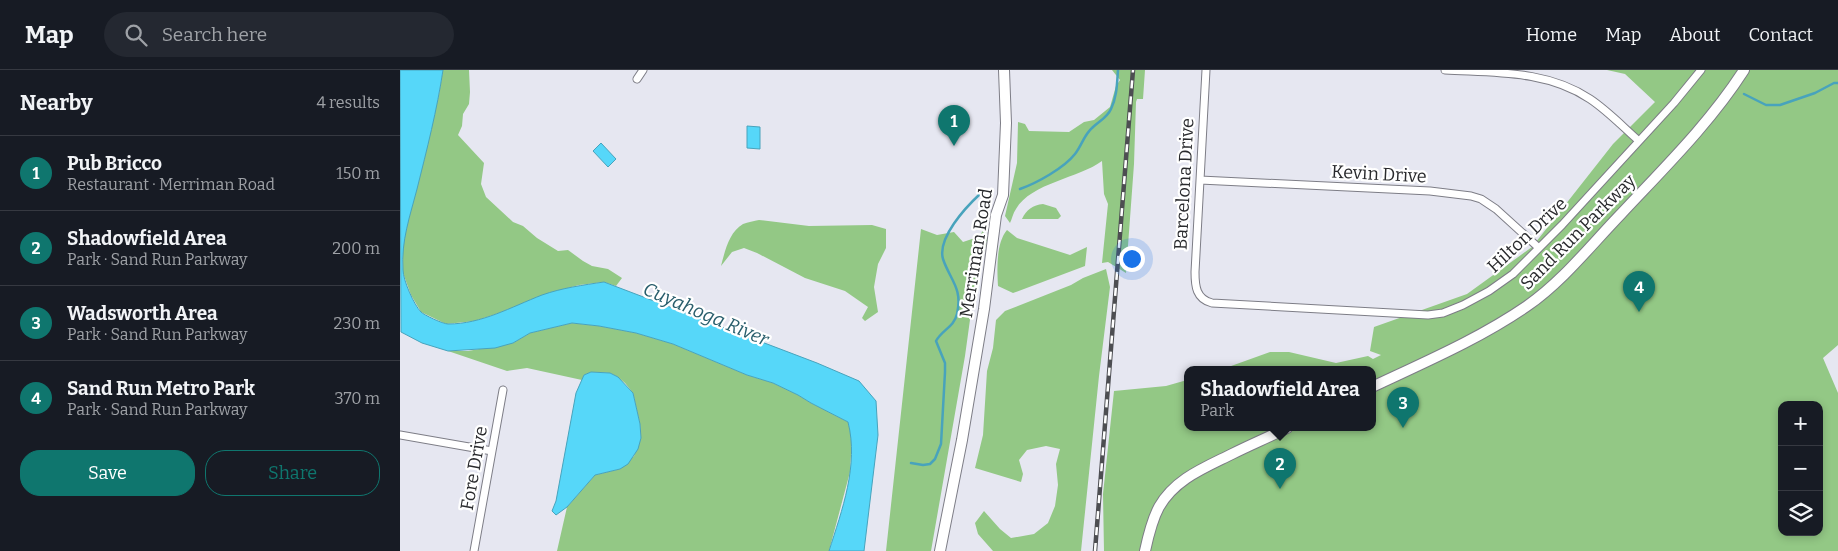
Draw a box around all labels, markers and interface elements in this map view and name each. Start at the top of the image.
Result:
search box [104,12,454,57]
text: Map [25,21,74,49]
icon: search [122,21,150,49]
text: Search here [162,23,267,46]
text: Home [1526,24,1577,46]
text: Map [1605,24,1641,46]
text: About [1669,24,1720,46]
text: Contact [1748,24,1813,46]
text: Nearby [20,90,93,116]
text: 4 results [317,93,380,112]
pin: 1 [938,105,970,146]
street label: Barcelona Drive [1170,117,1198,251]
text: Pub Bricco [67,152,162,175]
street label: Kevin Drive [1331,161,1427,187]
text: 1 [33,164,39,183]
text: 150 m [336,164,380,183]
street label: Sand Run Parkway [1516,169,1641,294]
text: Restaurant · Merriman Road [67,175,275,194]
street label: Merriman Road [955,186,997,319]
street label: Hilton Drive [1483,193,1571,277]
text: Shadowfield Area [67,227,227,250]
text: 2 [31,239,41,258]
text: 200 m [332,239,380,258]
your location [1119,246,1145,272]
text: Park · Sand Run Parkway [67,250,248,269]
pin: 4 [1623,271,1655,312]
water label: Cuyahoga River [640,277,773,351]
text: Wadsworth Area [67,302,218,325]
text: 3 [31,314,41,333]
text: 230 m [333,314,380,333]
text: Park · Sand Run Parkway [67,325,248,344]
popup [1184,366,1376,431]
text: Sand Run Metro Park [67,377,255,400]
text: Shadowfield Area [1200,378,1360,401]
pin: 3 [1387,387,1419,428]
text: 4 [31,389,41,408]
text: 370 m [334,389,380,408]
text: Park · Sand Run Parkway [67,400,248,419]
text: Park [1200,401,1234,420]
map controls [1778,401,1823,536]
button: + [1778,401,1823,446]
street label: Fore Drive [456,424,492,512]
button: − [1778,446,1823,491]
pin: 2 [1264,448,1296,489]
button: Save [20,450,195,496]
button: Share [205,450,380,496]
button: layers [1778,491,1823,536]

